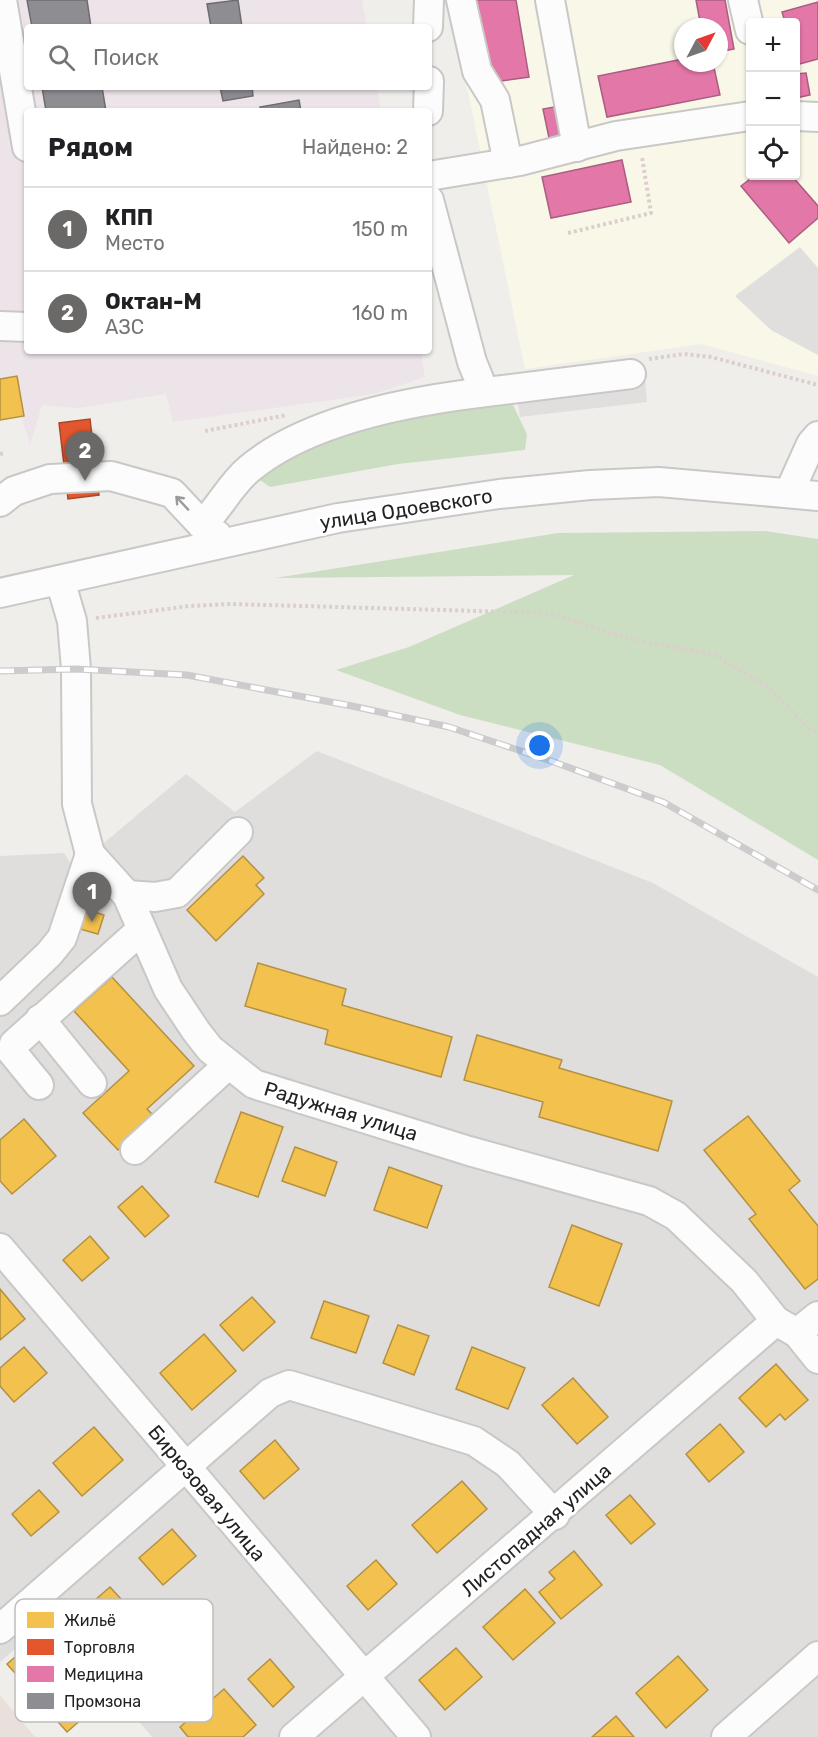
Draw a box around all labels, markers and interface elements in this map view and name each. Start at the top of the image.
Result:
north arrow [674,18,728,72]
map controls [746,18,800,180]
button: + [746,18,800,72]
search box [24,24,432,90]
icon: search [45,41,78,74]
text: Поиск [93,44,159,71]
button: − [746,72,800,126]
button: locate [746,126,800,180]
text: Рядом [48,132,133,163]
text: Найдено: 2 [302,135,408,159]
text: КПП [105,204,153,231]
text: 1 [63,217,72,241]
text: 150 m [352,217,408,241]
text: Место [105,231,165,255]
text: Октан-М [105,288,202,315]
text: 2 [61,301,74,325]
text: 160 m [352,301,408,325]
text: АЗС [105,315,144,339]
pin: 2 [66,432,104,481]
street label: улица Одоевского [318,483,494,535]
one-way arrow [175,496,189,511]
your location [525,731,554,760]
pin: 1 [72,872,112,922]
street label: Радужная улица [261,1076,421,1146]
street label: Бирюзовая улица [143,1420,271,1566]
street label: Листопадная улица [456,1458,616,1602]
legend [15,1599,213,1722]
text: Жильё [64,1611,116,1630]
text: Торговля [64,1638,135,1657]
text: Медицина [64,1665,143,1684]
text: Промзона [64,1692,141,1711]

